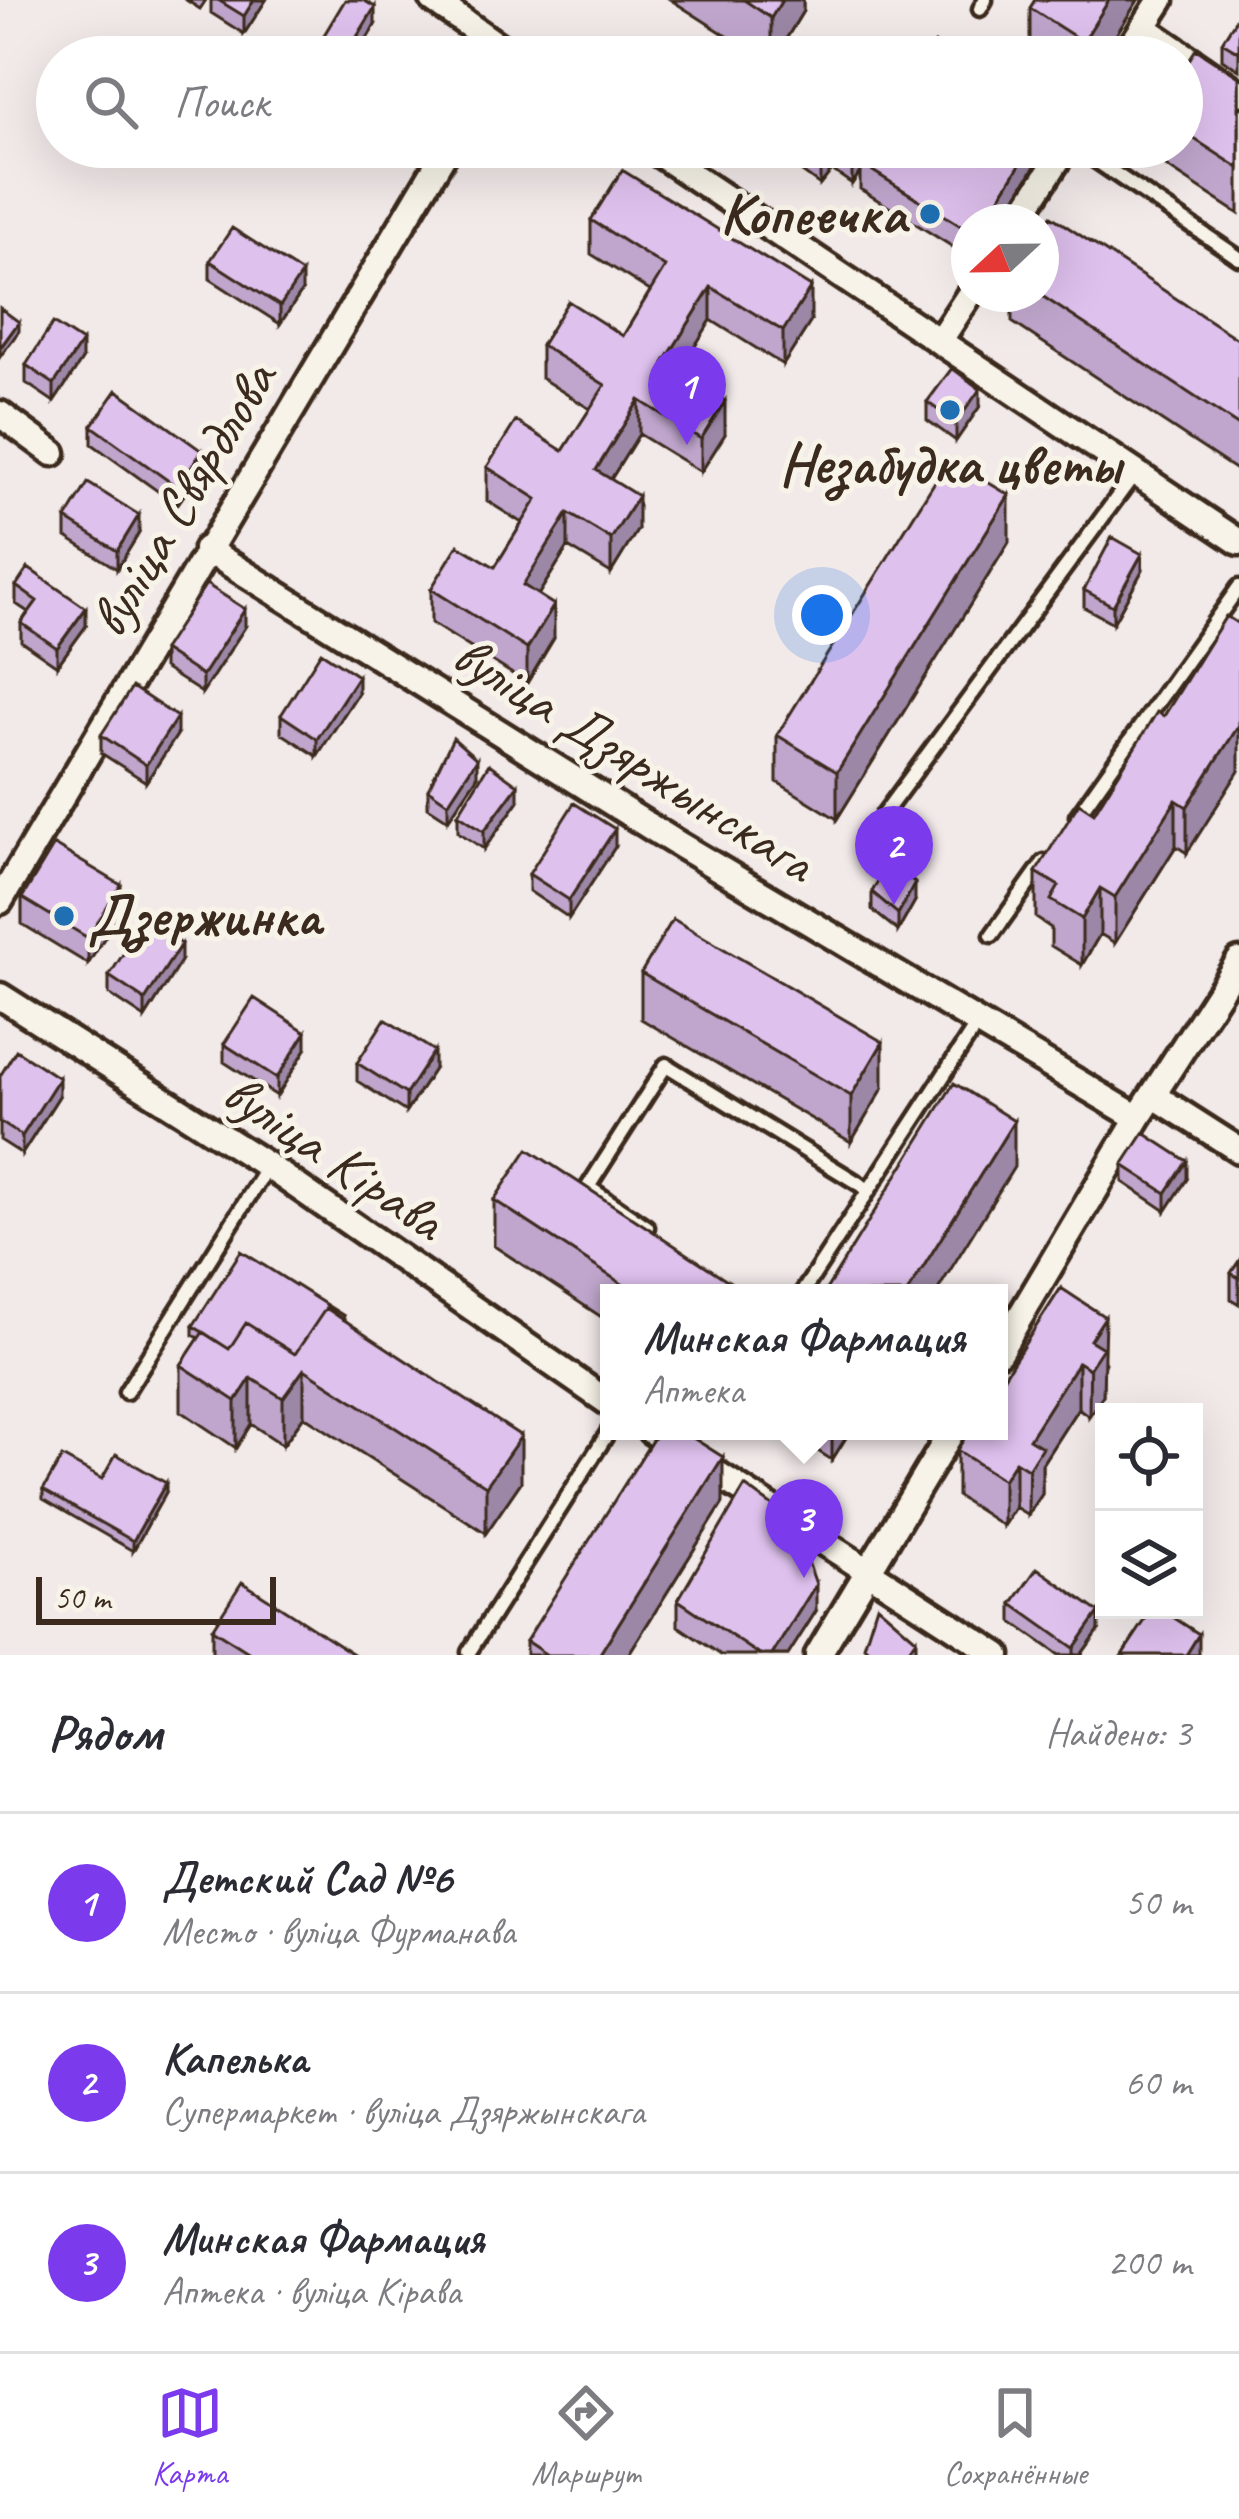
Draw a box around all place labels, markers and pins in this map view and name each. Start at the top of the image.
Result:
place label: Копеечка [720,178,911,250]
marker: Копеечка [917,201,943,227]
pin: 1 [648,346,726,445]
marker: Незабудка цветы [937,397,963,423]
place label: Незабудка цветы [779,428,1125,501]
pin: 2 [855,806,933,905]
place label: Дзержинка [88,880,325,953]
marker: Дзержинка [51,903,77,929]
pin: 3 [765,1479,843,1578]

